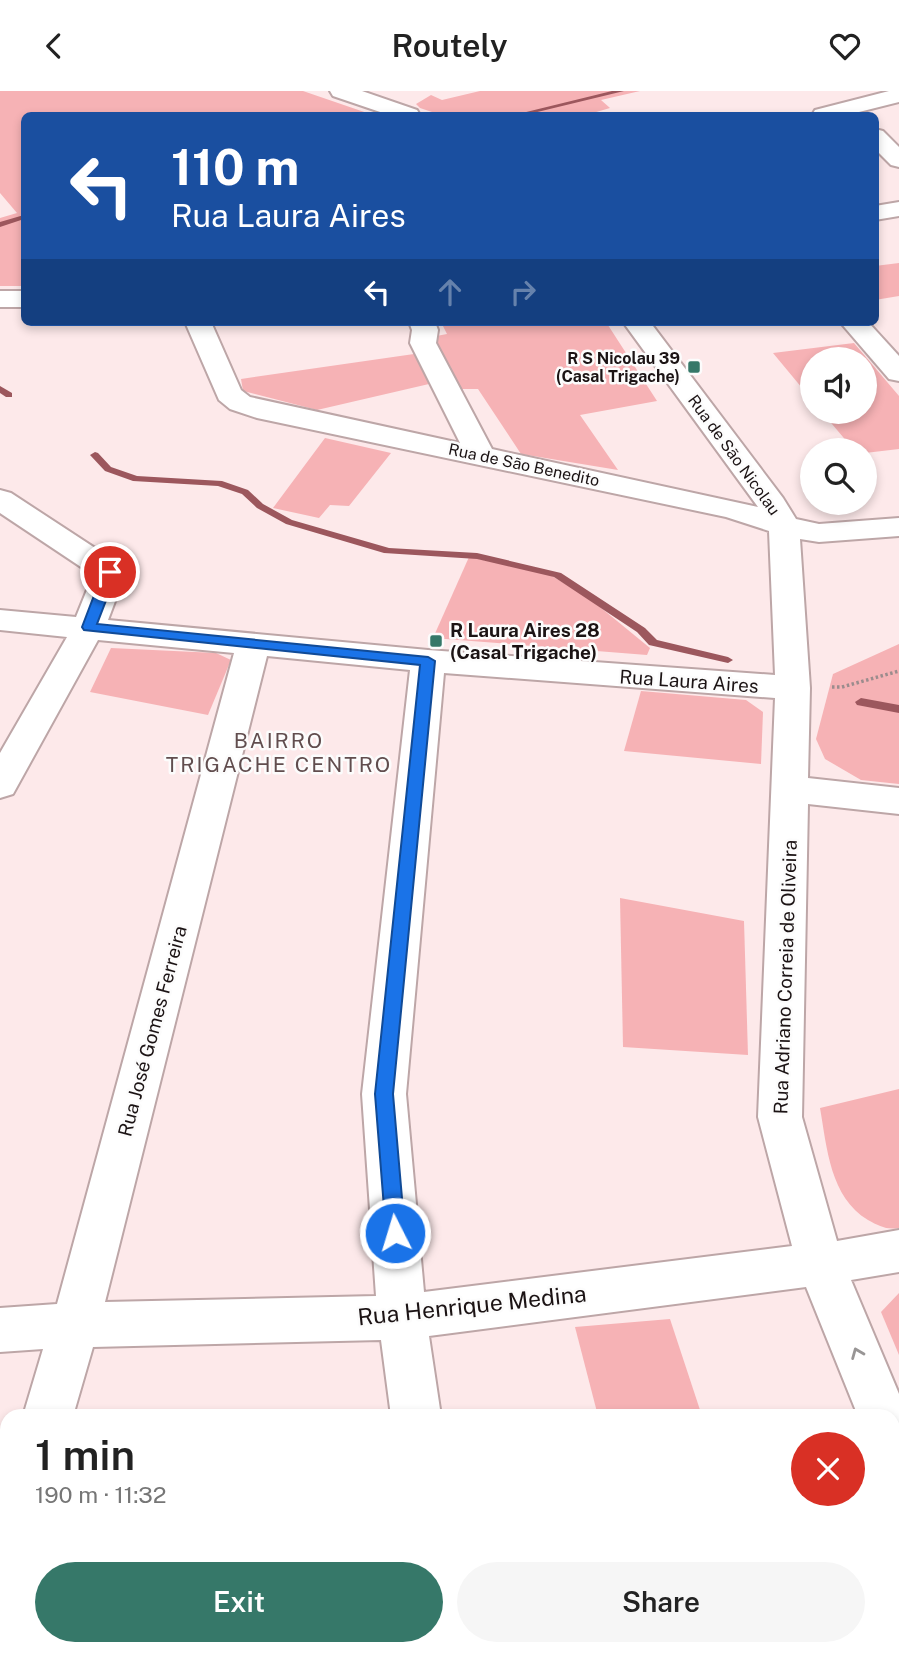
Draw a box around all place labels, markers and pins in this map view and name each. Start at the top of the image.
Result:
place label: R S Nicolau 39 (Casal Trigache) [556,349,680,386]
marker: R S Nicolau 39 (Casal Trigache) [686,359,702,375]
pin [80,542,140,602]
place label: R Laura Aires 28 (Casal Trigache) [450,619,600,663]
marker: R Laura Aires 28 (Casal Trigache) [428,633,444,649]

